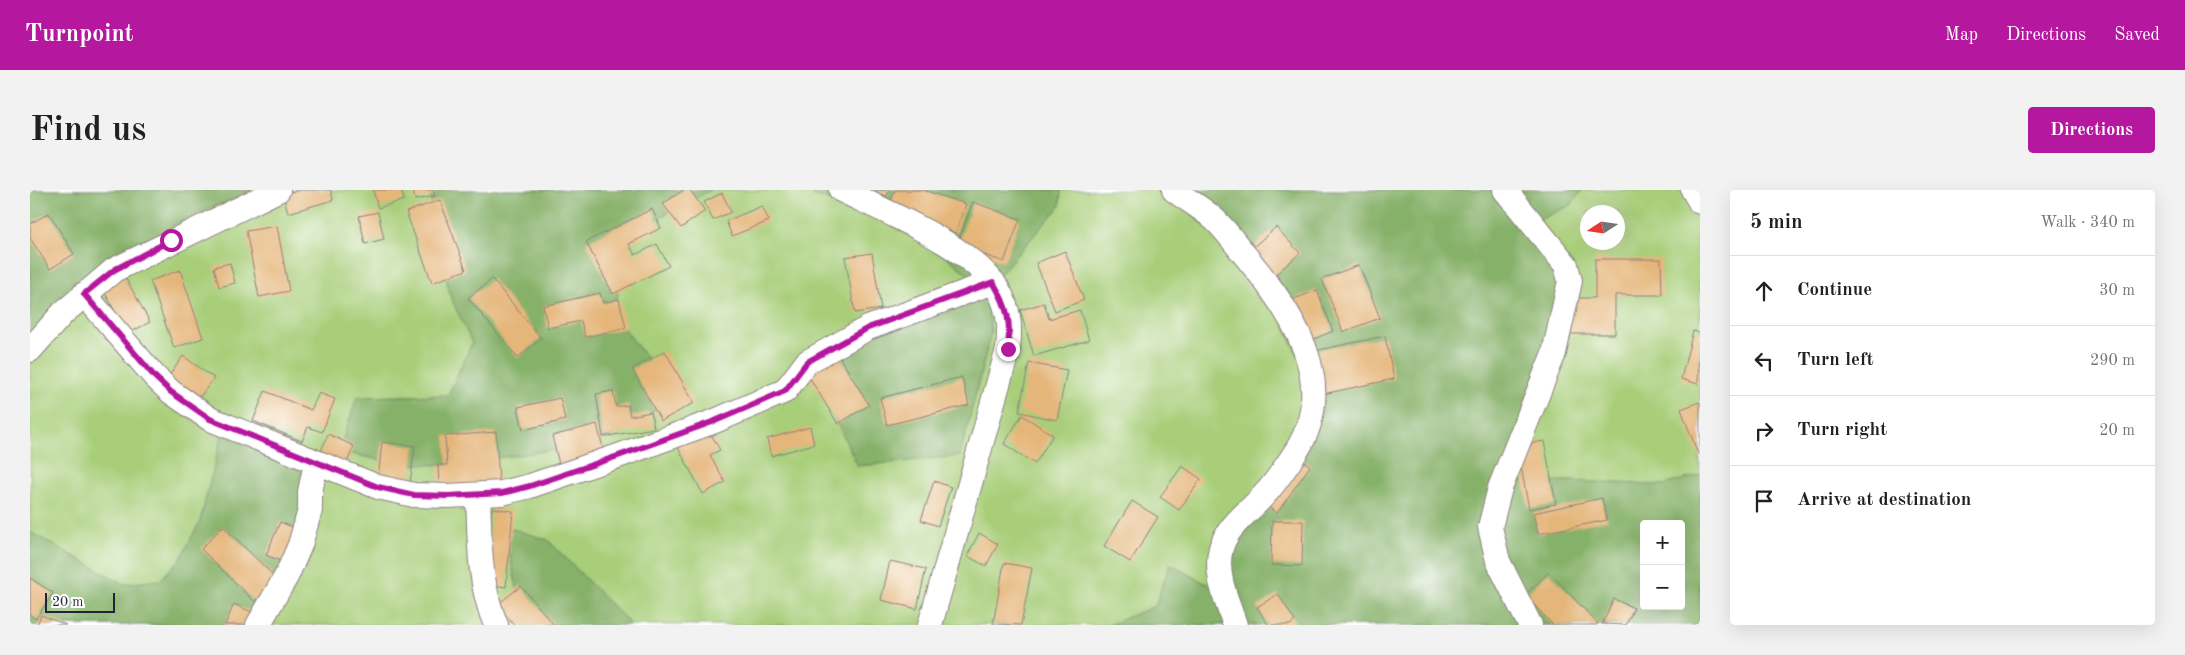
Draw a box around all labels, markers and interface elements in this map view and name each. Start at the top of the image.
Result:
text: Turnpoint [25,23,133,47]
text: Map [1945,26,1978,44]
text: Directions [2006,26,2086,44]
text: Saved [2114,26,2160,44]
button: Directions [2028,107,2155,153]
text: Find us [30,113,146,148]
north arrow [1580,205,1625,250]
text: 5 min [1750,212,1803,233]
text: Walk · 340 m [2040,215,2135,231]
route start [160,229,183,252]
icon: ahead [1750,277,1778,305]
text: Continue [1797,281,1872,300]
text: 30 m [2099,283,2135,299]
route end [997,338,1020,361]
icon: left [1750,347,1778,375]
text: Turn left [1797,351,1874,370]
text: 290 m [2090,353,2135,369]
icon: right [1750,417,1778,445]
text: Turn right [1797,421,1887,440]
text: 20 m [2099,423,2135,439]
icon: arrive [1750,487,1778,515]
text: Arrive at destination [1797,491,1971,510]
map controls [1640,520,1685,610]
button: + [1640,520,1685,565]
button: − [1640,565,1685,610]
scale bar [45,590,115,613]
text: 20 m [52,595,83,609]

